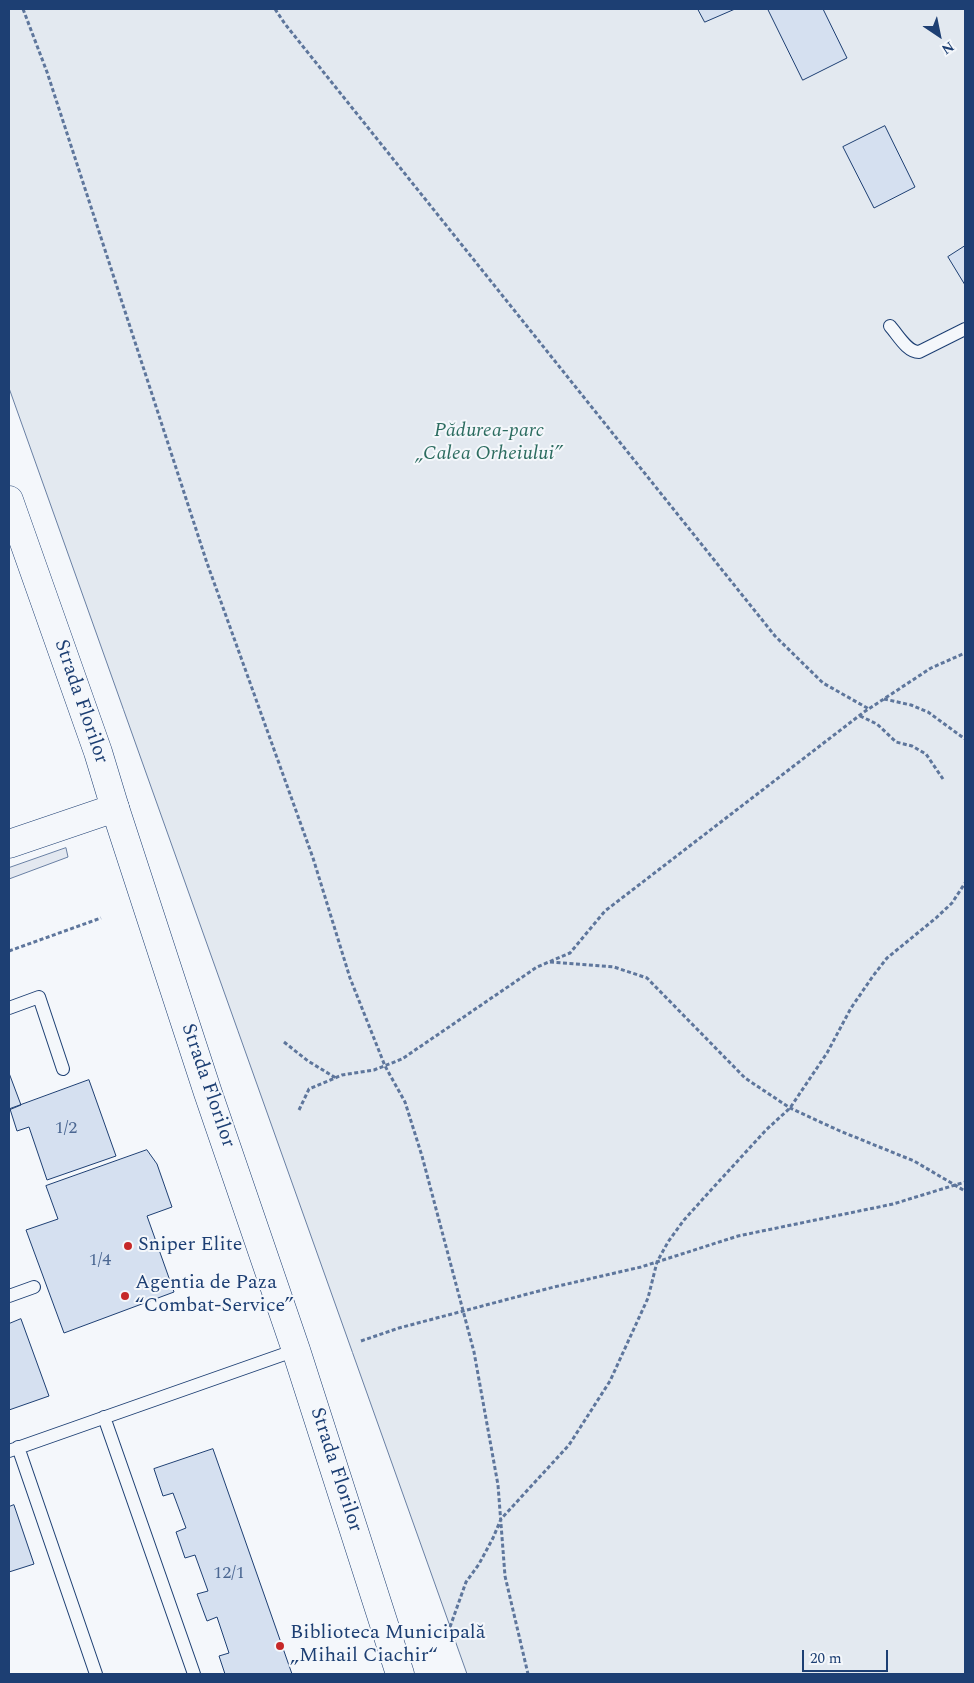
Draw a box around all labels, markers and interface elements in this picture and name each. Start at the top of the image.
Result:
north arrow [914,10,964,60]
text: N [937,36,958,60]
park label: Pădurea-parc „Calea Orheiului” [416,420,562,467]
street label: Strada Florilor [48,637,112,767]
street label: Strada Florilor [175,1021,239,1151]
house number: 1/2 [55,1118,77,1140]
place label: Sniper Elite [138,1234,242,1258]
marker: Sniper Elite [122,1240,134,1252]
house number: 1/4 [89,1250,111,1272]
place label: Agentia de Paza “Combat-Service” [135,1272,294,1319]
marker: Agentia de Paza “Combat-Service” [119,1290,131,1302]
street label: Strada Florilor [304,1405,366,1535]
house number: 12/1 [213,1563,245,1585]
place label: Biblioteca Municipală „Mihail Ciachir“ [290,1622,485,1669]
marker: Biblioteca Municipală „Mihail Ciachir“ [274,1640,286,1652]
scale bar [804,1640,890,1672]
text: 20 m [810,1647,842,1670]

